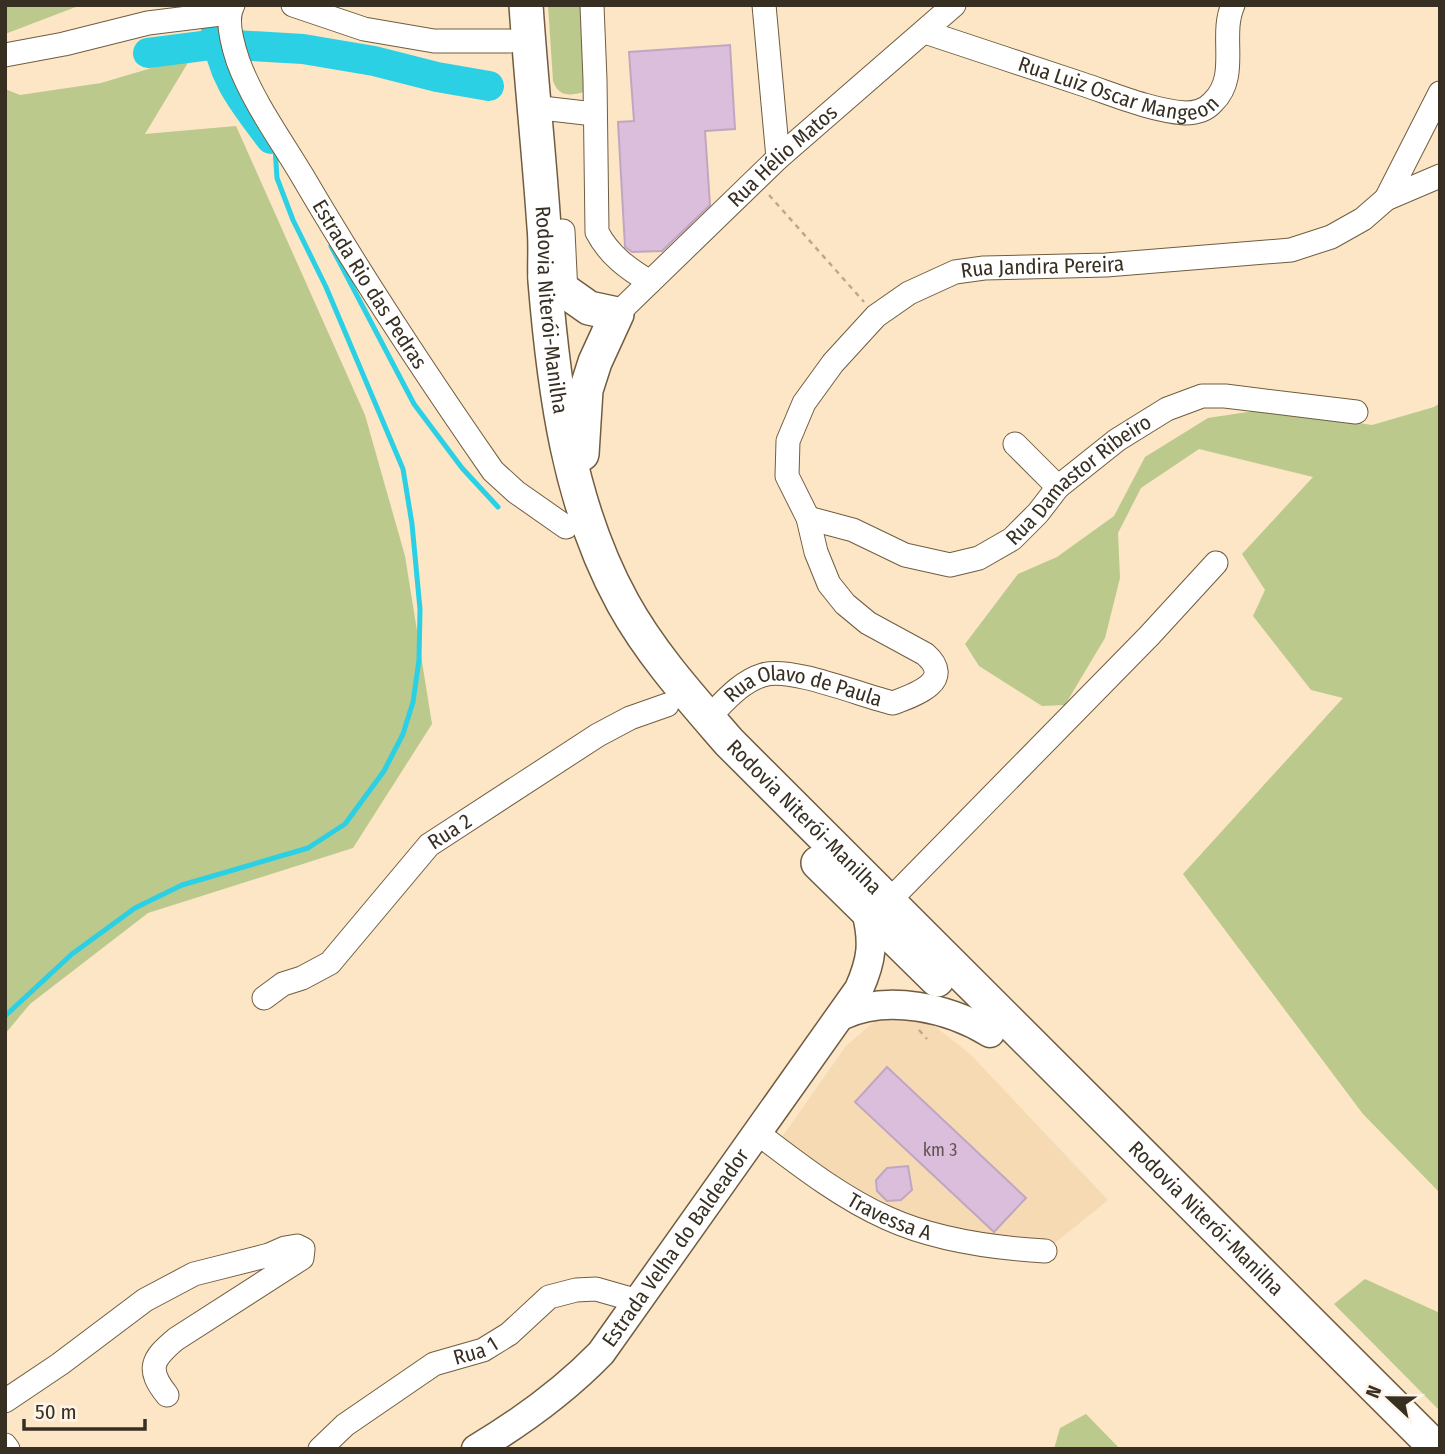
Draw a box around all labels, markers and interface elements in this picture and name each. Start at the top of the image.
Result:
street label: Rua Luiz Oscar Mangeon [1015,51,1225,126]
street label: Rua Hélio Matos [722,99,843,212]
street label: Estrada Rio das Pedras [306,195,433,374]
street label: Rodovia Niterói-Manilha [530,205,574,416]
street label: Rua Jandira Pereira [959,251,1125,284]
street label: Rua Damastor Ribeiro [1000,409,1156,551]
text: Rua Olavo de Paula [718,660,885,712]
street label: Rua Olavo de Paula [723,690,889,718]
street label: Rodovia Niterói-Manilha [721,734,887,900]
street label: Rua 2 [423,808,476,855]
street label: Rodovia Niterói-Manilha [1123,1136,1289,1301]
house number: km 3 [923,1139,957,1161]
street label: Estrada Velha do Baldeador [596,1143,755,1352]
street label: Travessa A [843,1187,934,1246]
street label: Rua 1 [450,1331,503,1371]
north arrow [1354,1363,1424,1433]
text: N [1361,1382,1386,1401]
scale bar [24,1388,145,1432]
text: 50 m [35,1399,77,1425]

